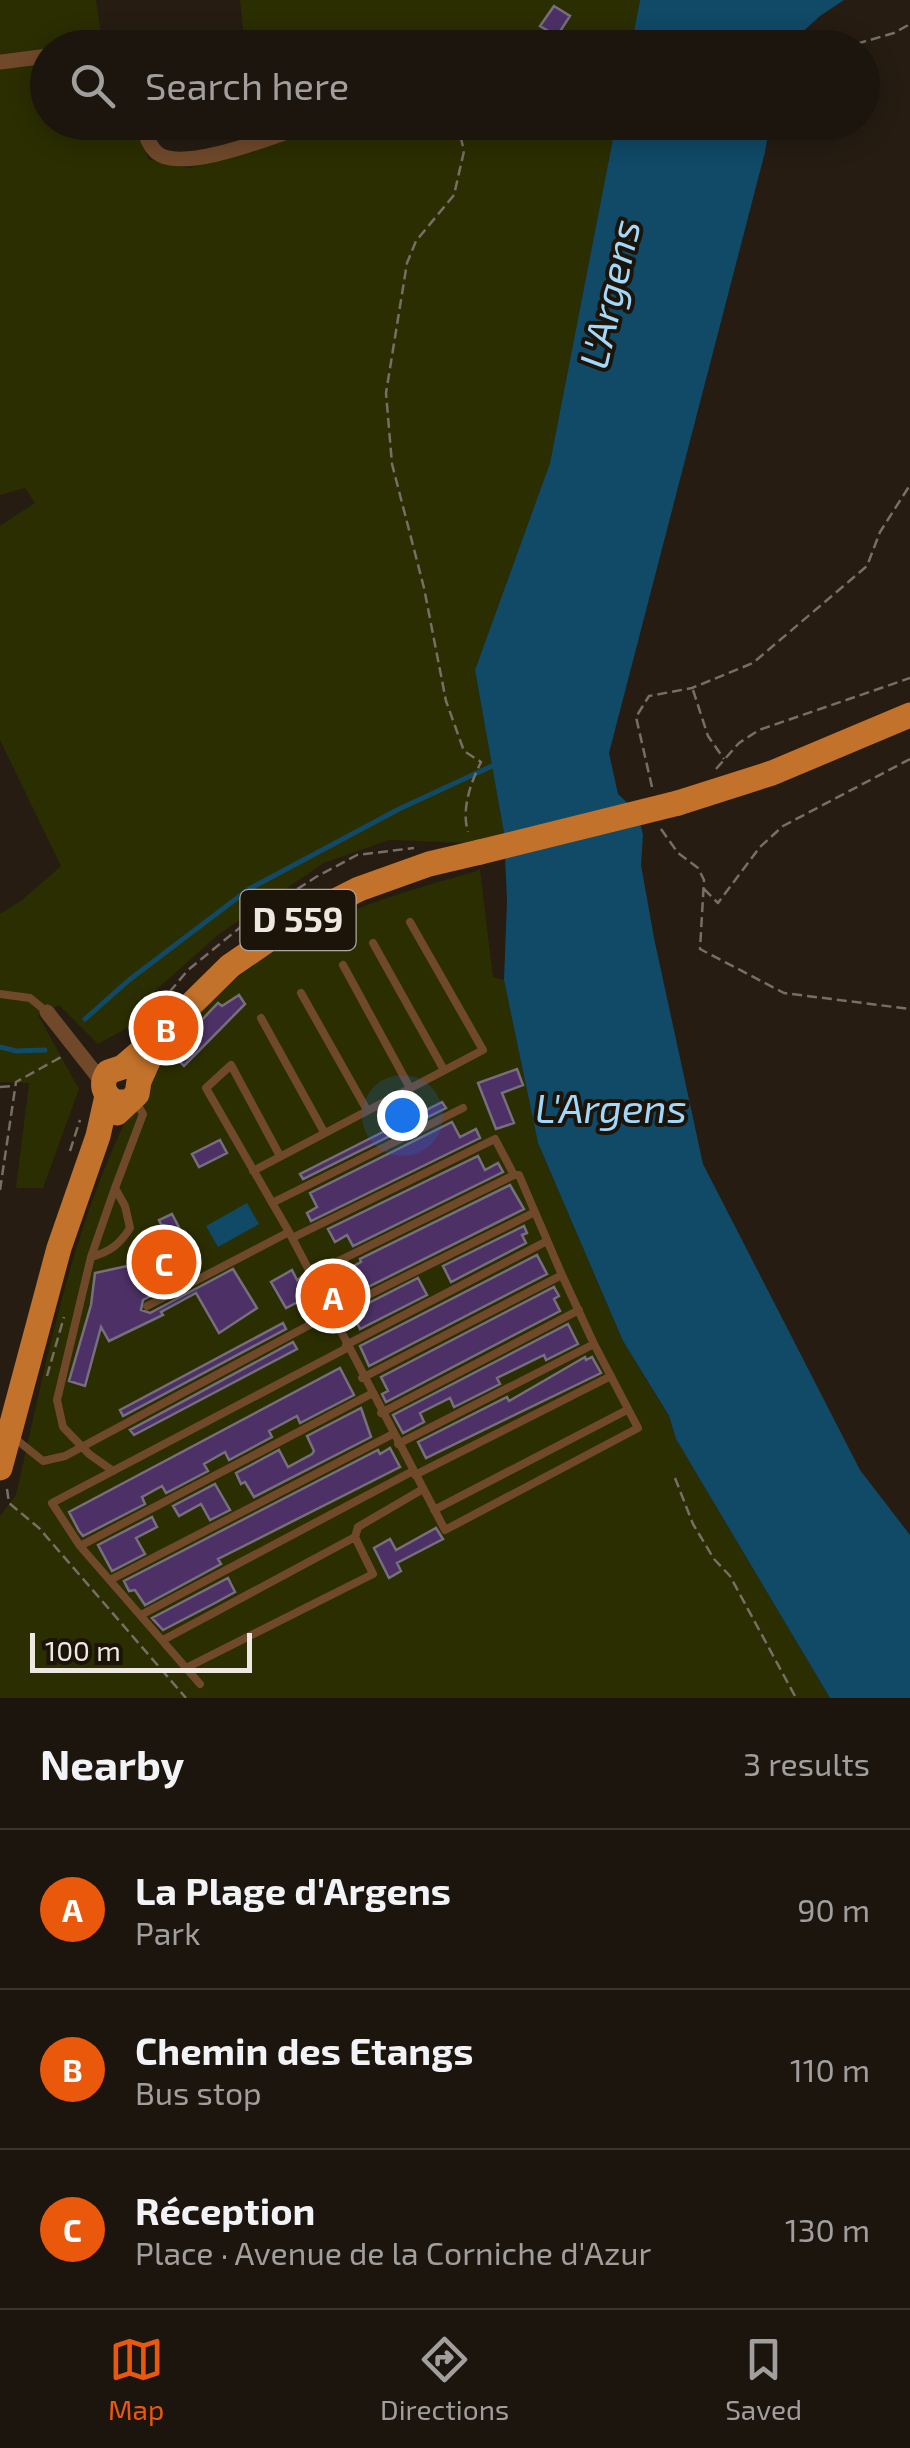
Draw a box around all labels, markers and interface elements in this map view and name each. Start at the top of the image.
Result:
search box [30,30,880,140]
icon: search [65,58,120,113]
text: Search here [145,62,349,108]
water label: L'Argens [568,214,649,373]
road number: D 559 [240,890,356,950]
pin: B [134,990,198,1066]
water label: L'Argens [535,1083,687,1131]
your location [377,1090,428,1141]
pin: C [132,1224,196,1300]
pin: A [300,1258,366,1334]
scale bar [30,1628,252,1672]
text: 100 m [45,1633,121,1667]
text: Nearby [40,1738,184,1788]
text: 3 results [743,1744,870,1782]
text: La Plage d'Argens [135,1867,451,1913]
text: A [62,1890,83,1928]
text: 90 m [797,1890,870,1928]
text: Park [135,1913,200,1951]
text: Chemin des Etangs [135,2027,473,2073]
text: B [62,2050,83,2088]
text: 110 m [790,2050,870,2088]
text: Bus stop [135,2073,262,2111]
text: Réception [135,2187,315,2233]
text: C [63,2210,82,2248]
text: 130 m [785,2210,870,2248]
text: Place · Avenue de la Corniche d'Azur [135,2233,651,2271]
tab: Map [108,2332,164,2426]
tab: Directions [380,2332,509,2426]
tab: Saved [725,2332,802,2426]

